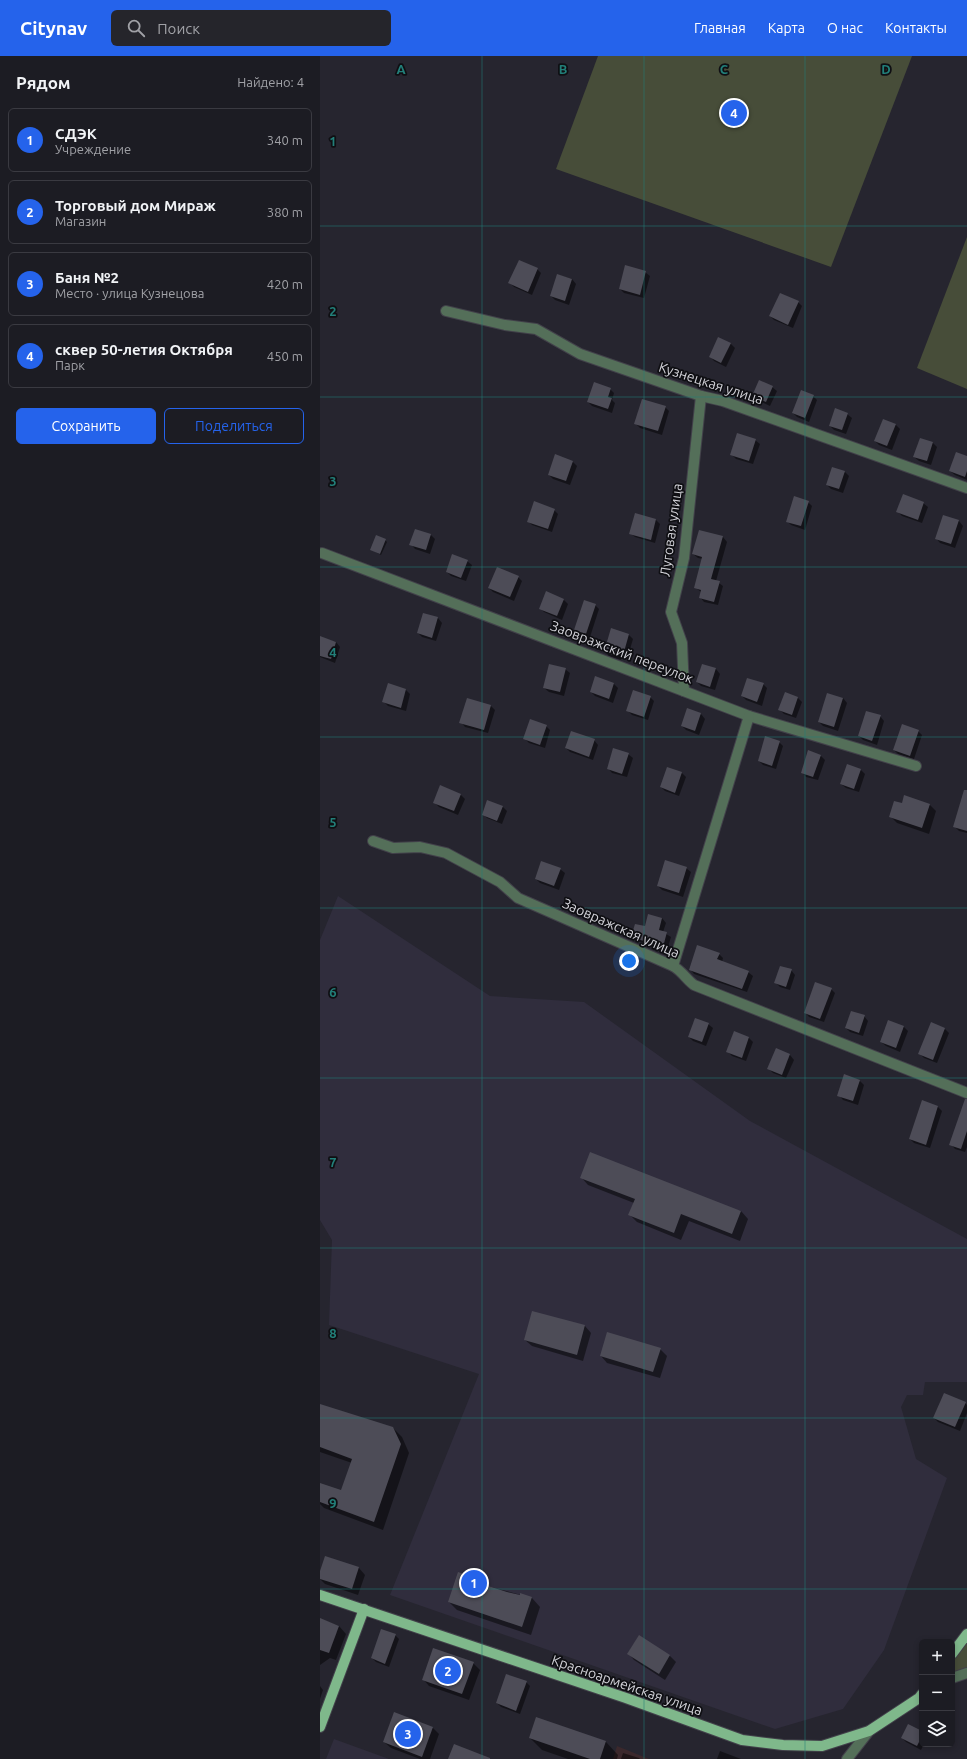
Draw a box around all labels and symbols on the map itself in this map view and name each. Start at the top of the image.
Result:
text: A [396,62,406,76]
text: B [559,62,568,76]
text: C [720,62,729,76]
text: D [881,62,891,76]
pin: 4 [721,98,747,128]
text: 1 [329,134,337,148]
text: 2 [329,304,337,318]
street label: Кузнецкая улица [657,359,765,407]
text: 3 [329,474,337,488]
street label: Луговая улица [657,482,685,578]
street label: Заовражский переулок [548,617,696,687]
text: 4 [329,645,337,659]
text: 5 [329,815,337,829]
street label: Заовражская улица [560,895,682,961]
your location [619,951,639,971]
text: 6 [329,985,337,999]
text: 7 [329,1155,337,1169]
text: 8 [329,1326,337,1340]
text: 9 [329,1496,337,1510]
pin: 1 [461,1568,487,1598]
street label: Красноармейская улица [550,1652,704,1718]
pin: 2 [435,1656,461,1686]
pin: 3 [395,1719,421,1749]

